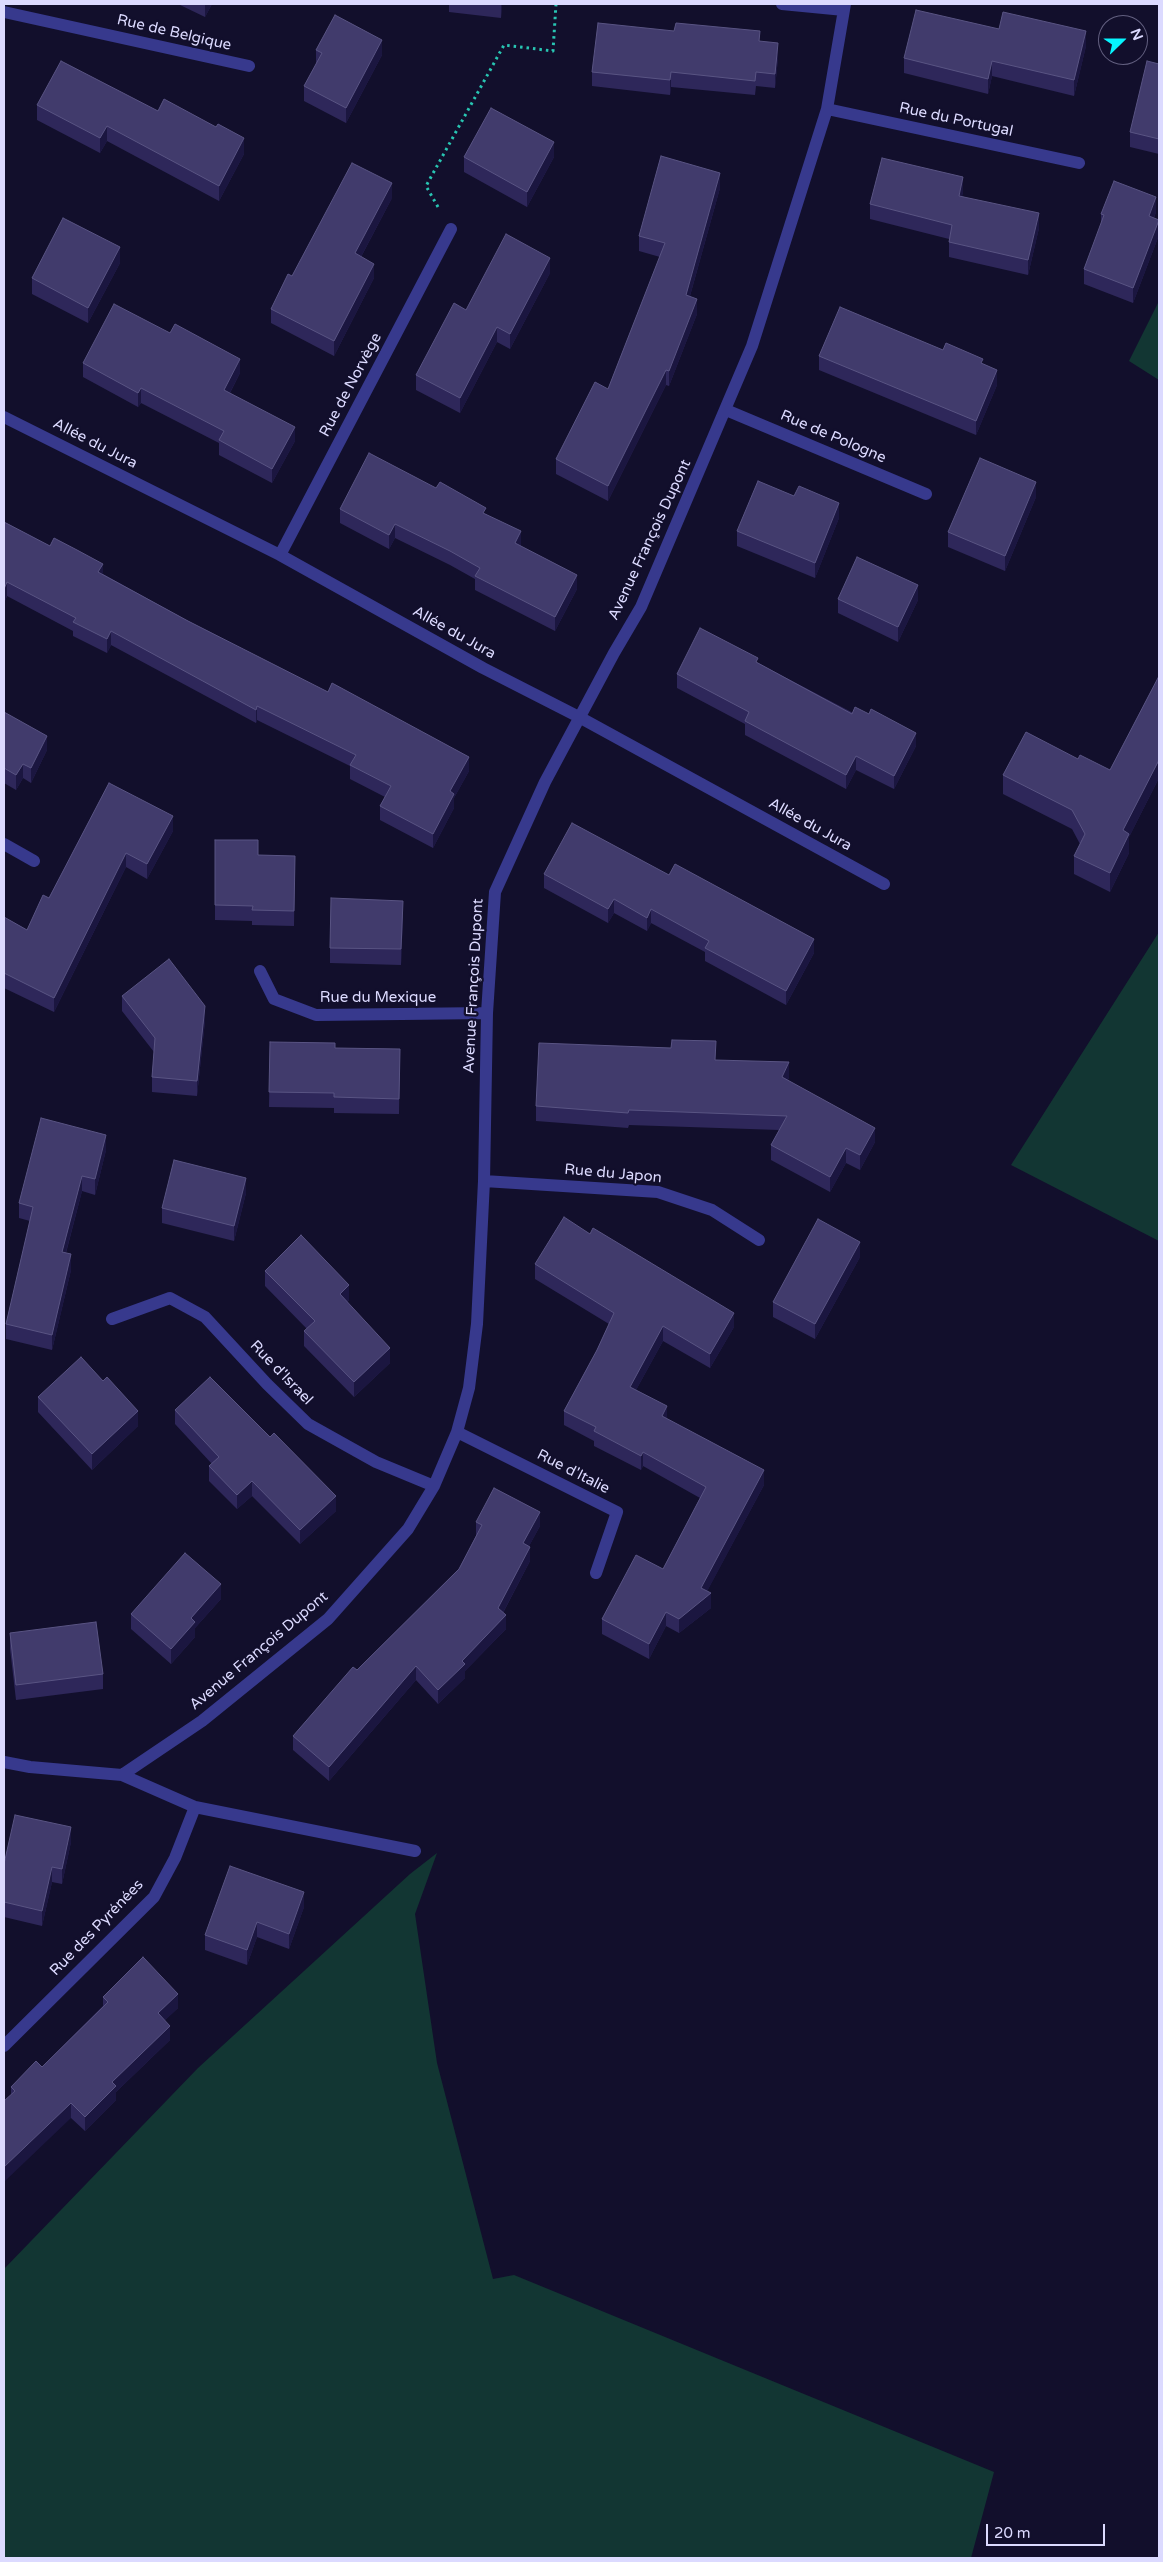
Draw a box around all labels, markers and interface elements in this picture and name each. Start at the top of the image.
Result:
street label: Rue de Belgique [115,11,233,55]
north arrow [1098,15,1148,65]
text: N [1126,26,1146,43]
street label: Rue du Portugal [897,99,1015,141]
street label: Rue de Norvège [316,330,386,440]
street label: Rue de Pologne [777,407,889,467]
street label: Allée du Jura [50,415,140,473]
street label: Avenue François Dupont [605,457,695,623]
street label: Allée du Jura [409,603,499,663]
street label: Allée du Jura [765,795,855,855]
street label: Avenue François Dupont [460,898,488,1074]
street label: Rue du Mexique [320,989,436,1007]
street label: Rue du Japon [563,1161,663,1187]
street label: Rue d'Israel [246,1337,316,1409]
street label: Rue d'Italie [534,1446,612,1498]
street label: Avenue François Dupont [186,1588,332,1714]
street label: Rue des Pyrénées [47,1876,147,1980]
scale bar [988,2514,1107,2546]
text: 20 m [994,2524,1031,2542]

